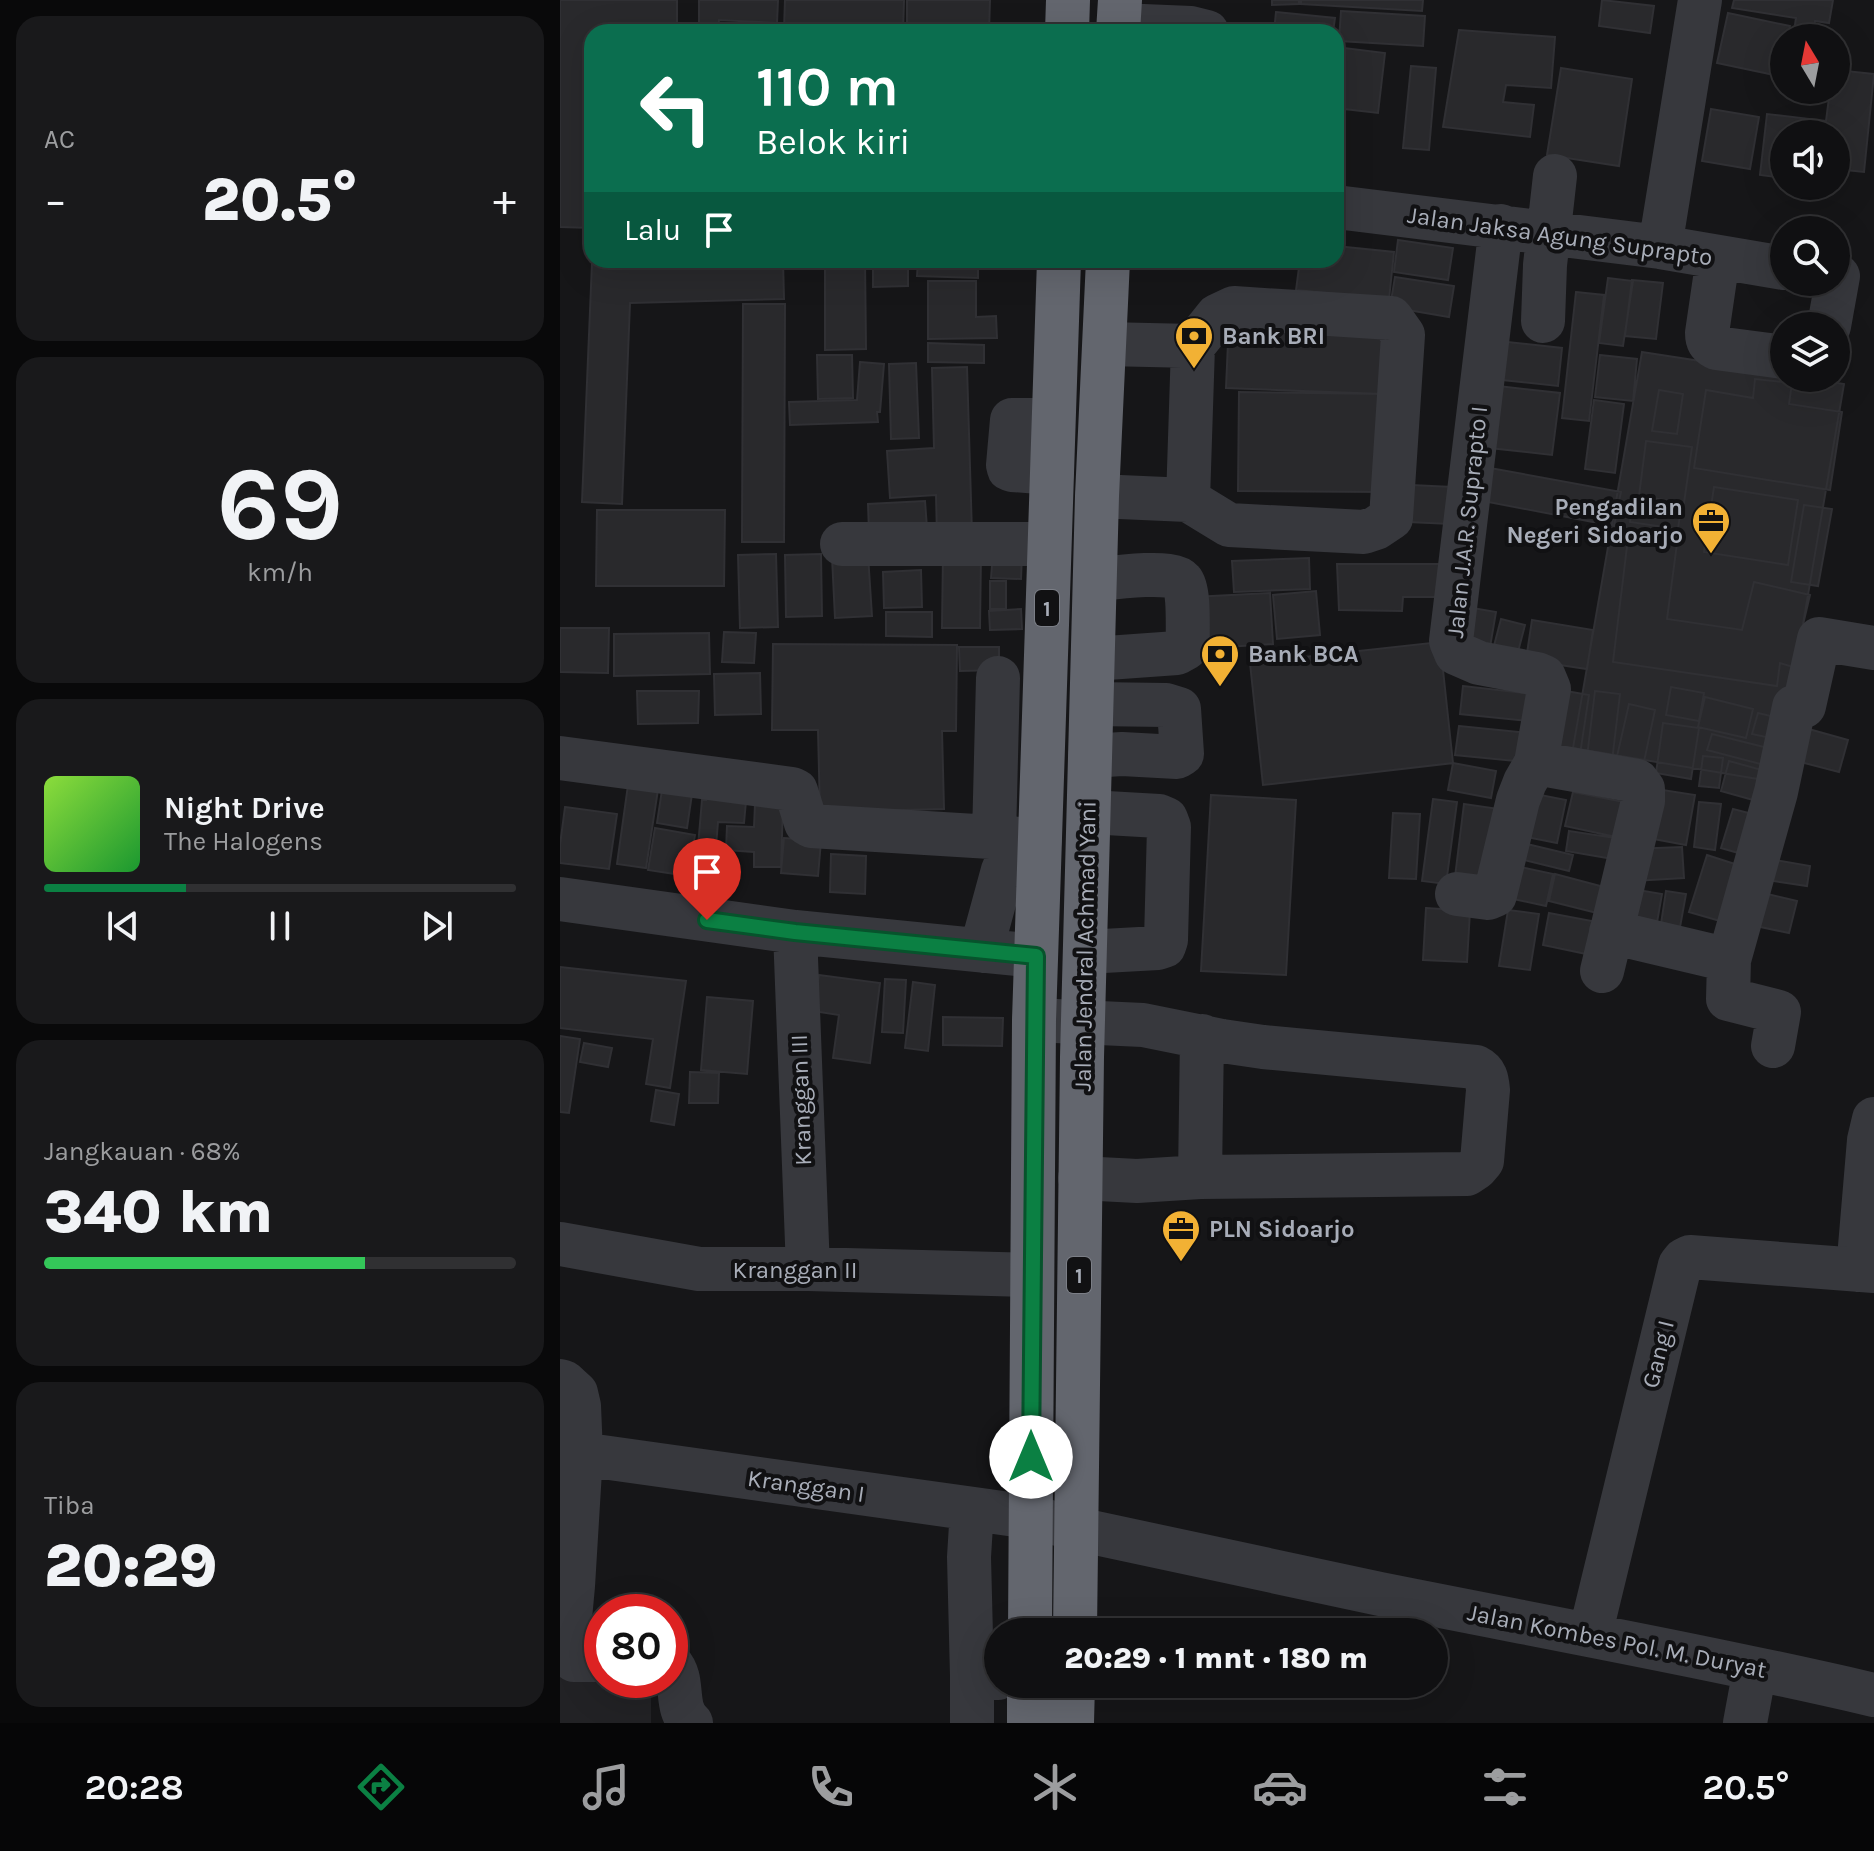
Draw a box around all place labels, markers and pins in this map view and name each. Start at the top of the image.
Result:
bank icon: Bank BRI [1173,315,1215,370]
place label: Bank BRI [1222,322,1325,350]
place label: Pengadilan Negeri Sidoarjo [1506,493,1683,549]
office icon: Pengadilan Negeri Sidoarjo [1690,500,1732,555]
bank icon: Bank BCA [1199,633,1241,688]
place label: Bank BCA [1248,640,1359,668]
pin [673,838,741,920]
office icon: PLN Sidoarjo [1160,1208,1202,1263]
place label: PLN Sidoarjo [1209,1215,1355,1243]

